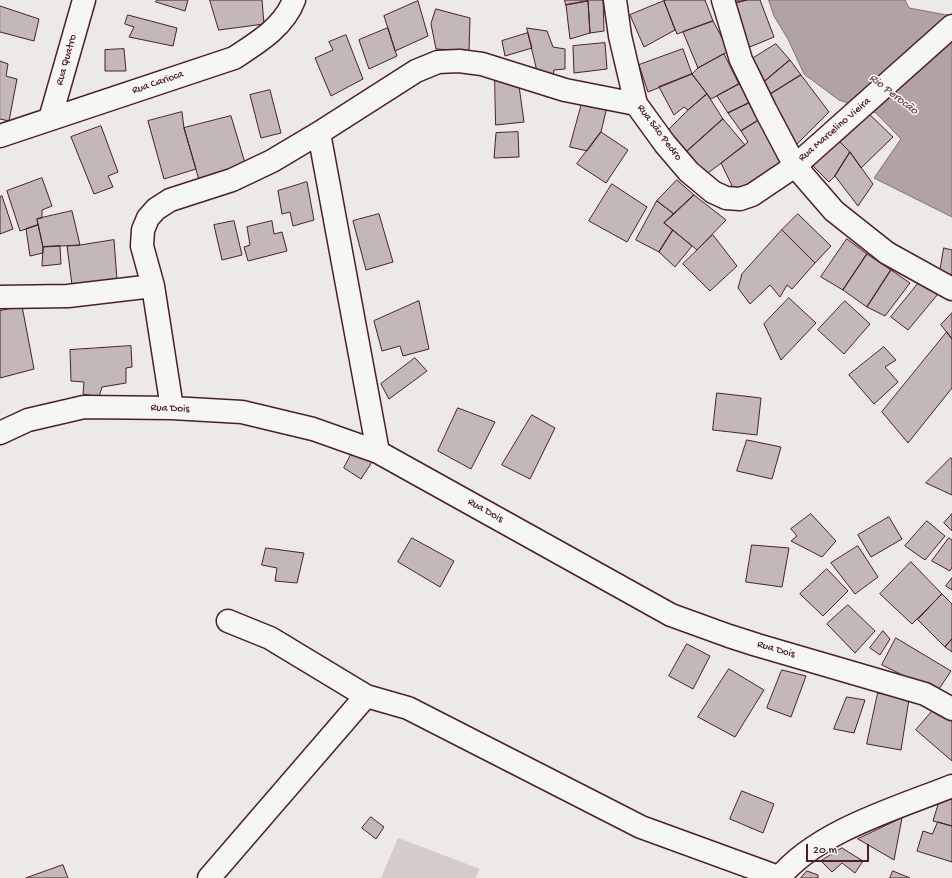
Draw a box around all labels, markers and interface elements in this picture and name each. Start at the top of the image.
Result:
street label: Rua Quatro [53,33,81,87]
street label: Rua Carioca [131,68,185,98]
water label: Rio Perocão [866,71,920,119]
street label: Rua Marcelino Vieira [796,95,874,165]
street label: Rua São Pedro [634,102,684,164]
street label: Rua Dois [150,402,190,416]
street label: Rua Dois [465,496,505,526]
street label: Rua Dois [755,638,797,662]
scale bar [808,836,871,862]
text: 20 m [813,844,837,858]

